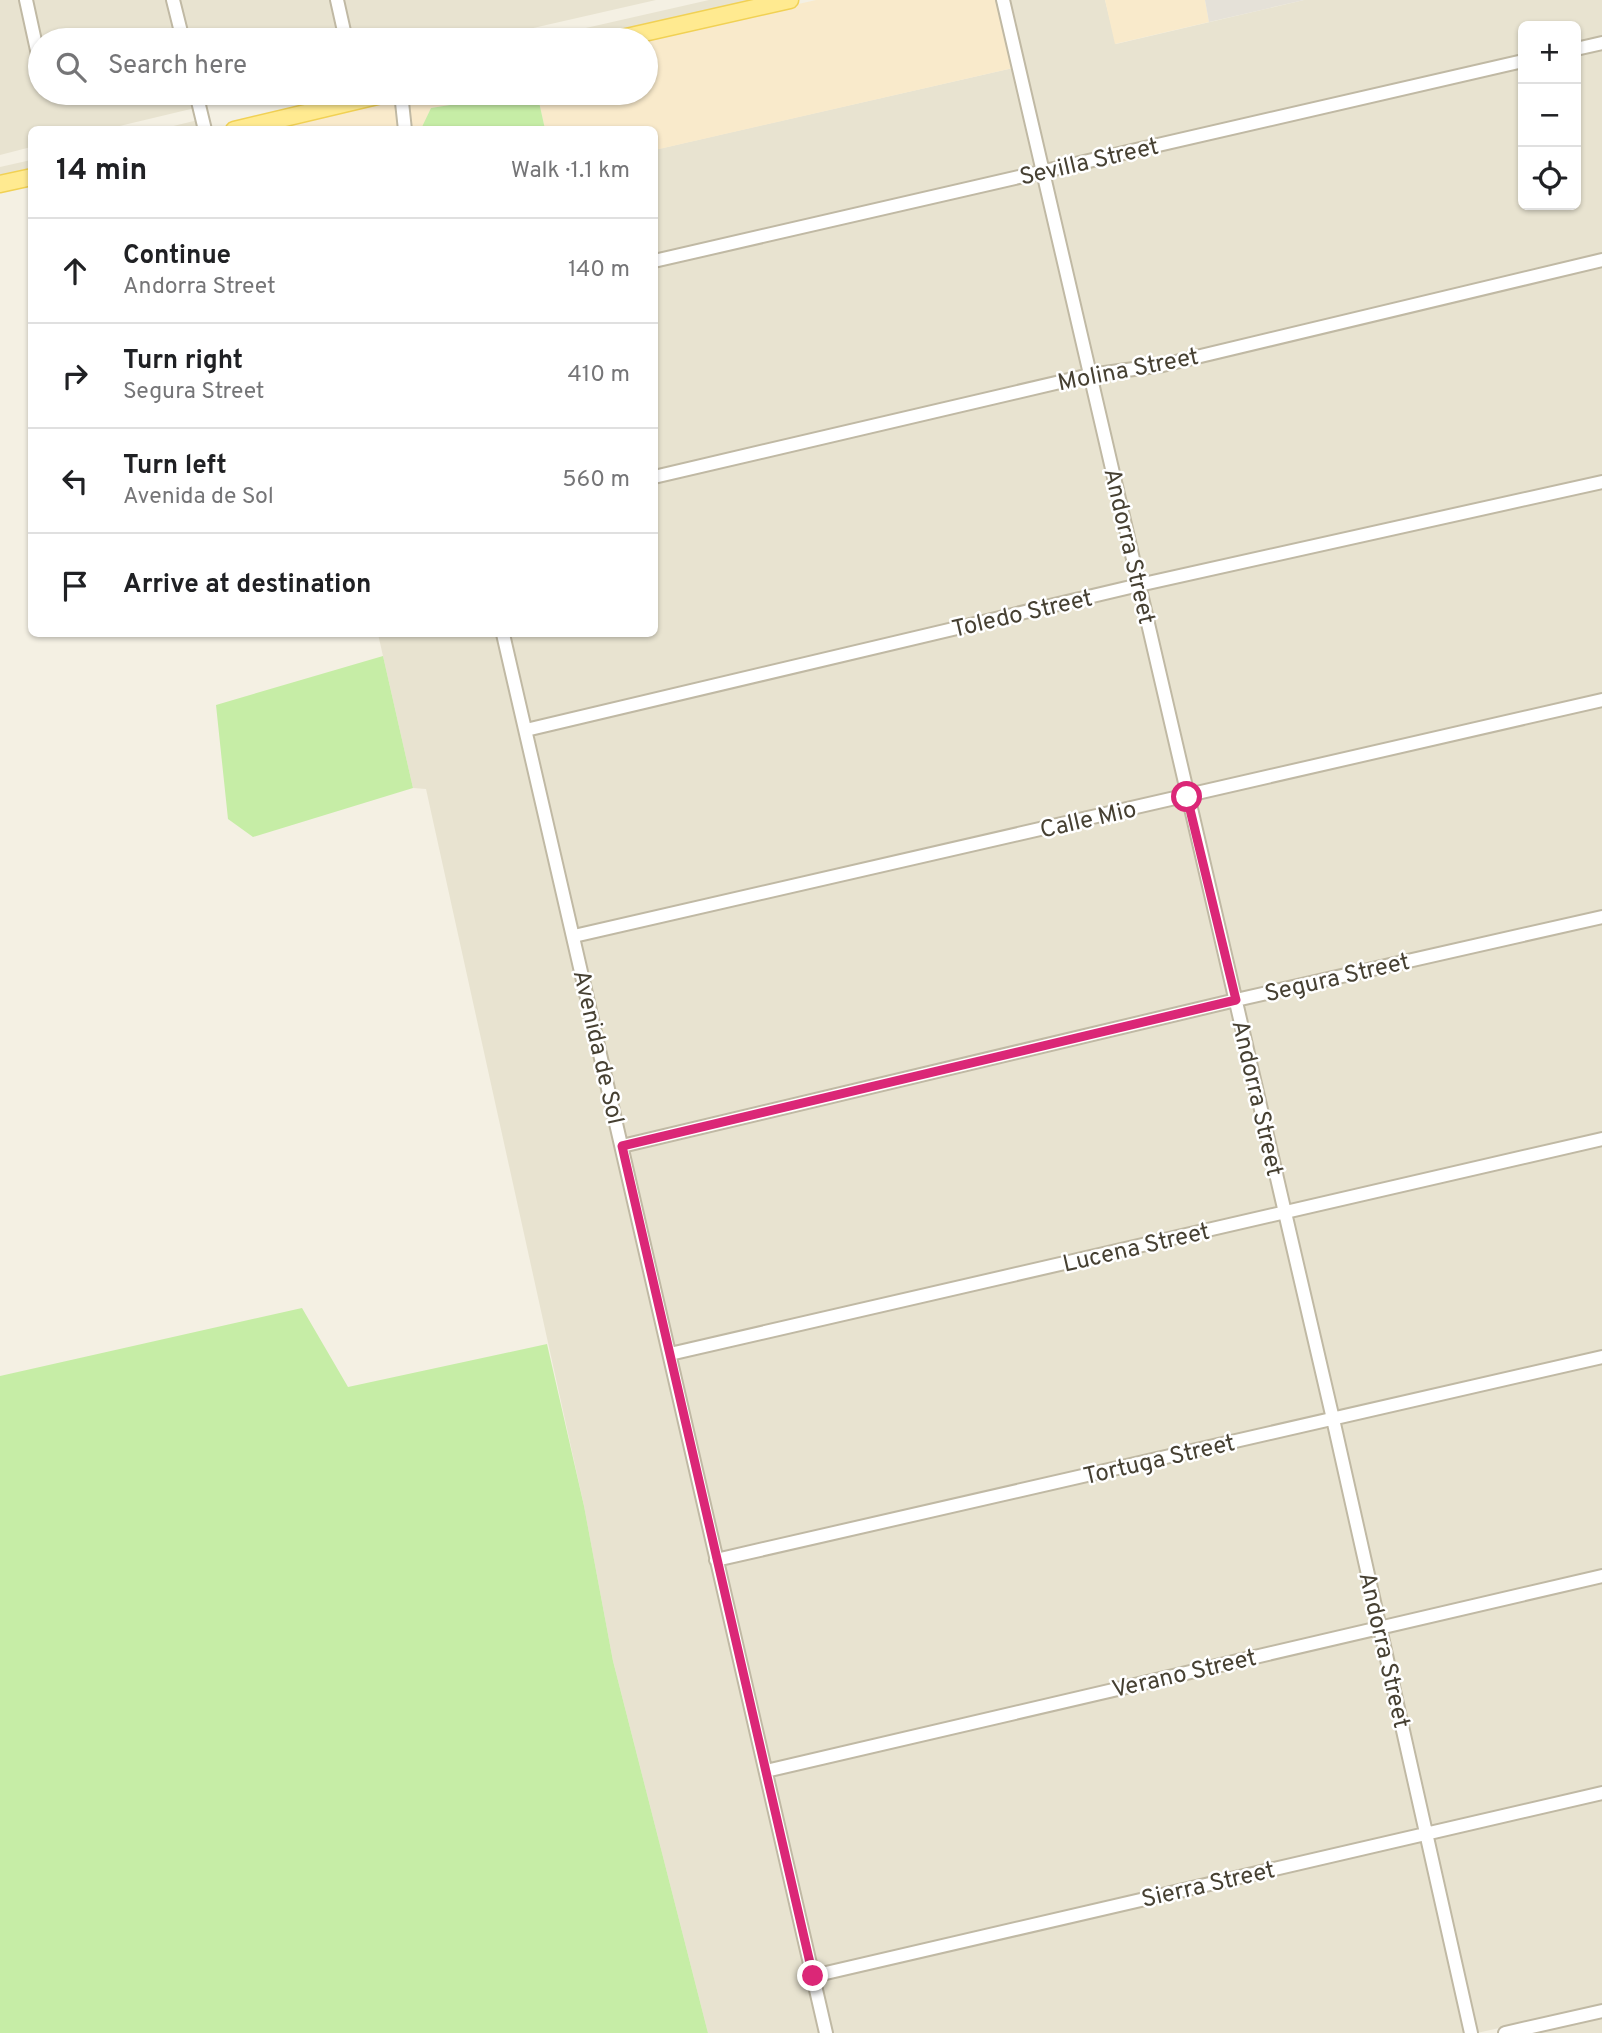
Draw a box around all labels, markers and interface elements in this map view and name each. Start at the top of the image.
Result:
map controls [1518,21,1581,210]
button: + [1518,21,1581,84]
search box [28,28,658,105]
icon: search [52,48,90,86]
text: Search here [108,50,247,83]
button: − [1518,84,1581,147]
street label: Sevilla Street [1017,132,1162,194]
button: locate [1518,147,1581,210]
text: 14 min [56,153,147,190]
text: Walk · 1.1 km [511,157,630,186]
text: Continue [123,240,231,273]
icon: ahead [56,252,94,290]
text: 140 m [568,256,630,285]
text: Andorra Street [123,273,276,302]
street label: Molina Street [1055,343,1201,399]
text: Turn right [123,345,243,378]
icon: right [56,357,94,395]
text: 410 m [567,361,630,390]
text: Segura Street [123,378,265,407]
text: Turn left [123,450,227,483]
icon: left [56,462,94,500]
street label: Andorra Street [1096,465,1161,627]
text: 560 m [562,466,630,495]
text: Avenida de Sol [123,483,274,512]
icon: arrive [56,567,94,605]
text: Arrive at destination [123,569,371,602]
street label: Toledo Street [949,584,1096,646]
route start [1171,781,1202,812]
street label: Calle Mio [1037,795,1140,847]
street label: Segura Street [1262,948,1413,1010]
street label: Avenida de Sol [565,967,629,1128]
street label: Andorra Street [1224,1017,1289,1179]
street label: Lucena Street [1060,1217,1213,1280]
street label: Tortuga Street [1081,1429,1238,1493]
street label: Andorra Street [1351,1569,1416,1731]
street label: Verano Street [1109,1644,1260,1706]
street label: Sierra Street [1139,1856,1278,1916]
route end [797,1960,828,1991]

